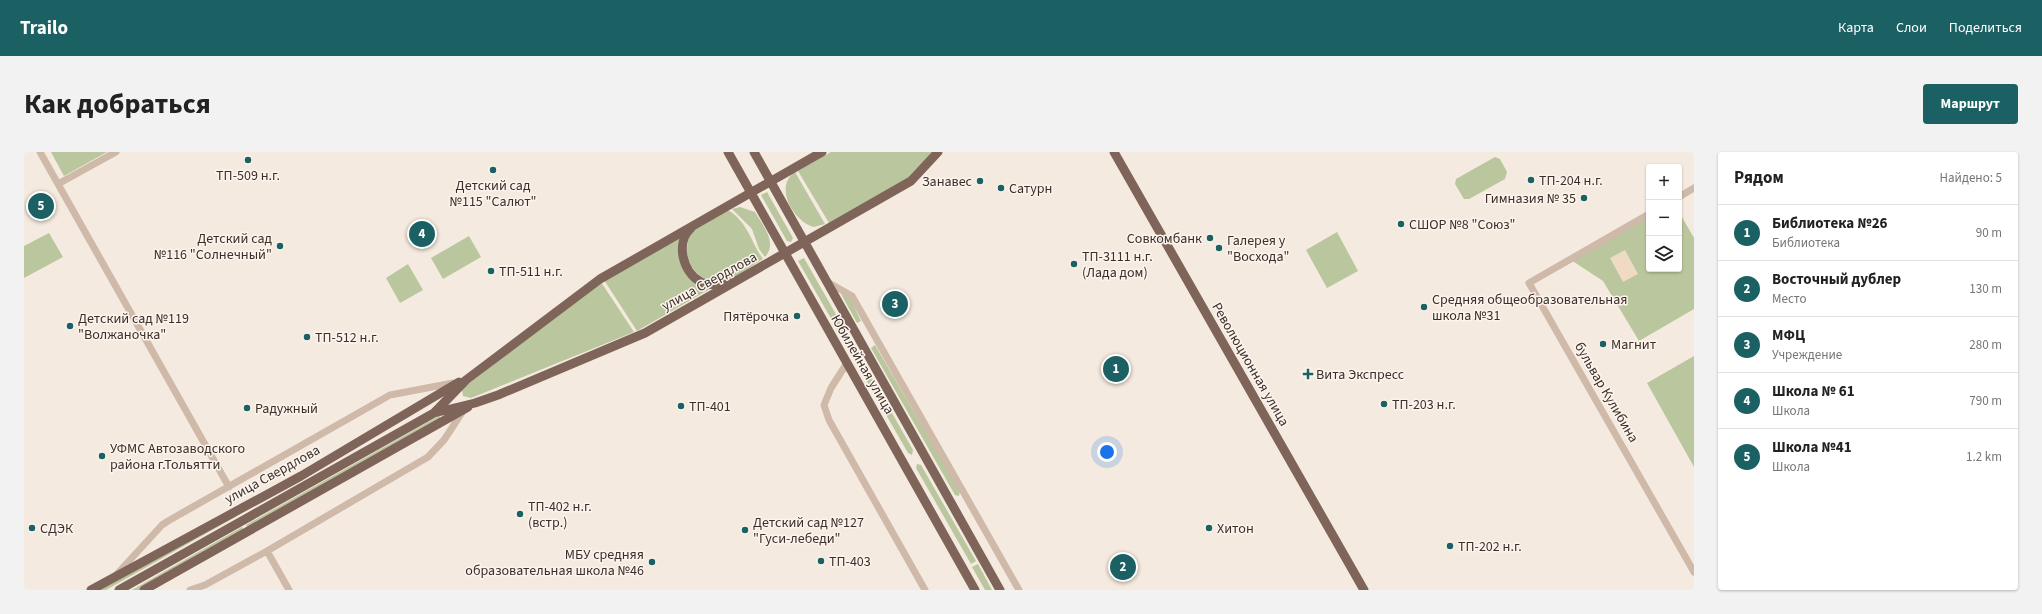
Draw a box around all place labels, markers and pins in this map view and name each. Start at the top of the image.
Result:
marker: ТП-509 н.г. [243,155,253,165]
marker: Детский сад №115 "Салют" [488,165,498,175]
place label: ТП-509 н.г. [216,166,280,186]
place label: ТП-204 н.г. [1539,171,1603,191]
place label: Занавес [922,172,973,192]
marker: ТП-204 н.г. [1526,175,1536,185]
place label: Детский сад №115 "Салют" [449,176,537,212]
marker: Занавес [975,176,985,186]
place label: Сатурн [1009,179,1052,199]
marker: Сатурн [996,183,1006,193]
place label: Гимназия № 35 [1485,189,1576,209]
pin: 5 [28,191,54,221]
marker: Гимназия № 35 [1579,193,1589,203]
place label: СШОР №8 "Союз" [1409,215,1516,235]
pin: 4 [409,219,435,249]
marker: СШОР №8 "Союз" [1396,219,1406,229]
place label: Детский сад №116 "Солнечный" [154,229,273,265]
place label: Совкомбанк [1127,229,1202,249]
place label: Галерея у "Восхода" [1227,231,1289,267]
marker: Совкомбанк [1205,233,1215,243]
marker: Детский сад №116 "Солнечный" [275,241,285,251]
marker: Галерея у "Восхода" [1214,243,1224,253]
place label: ТП-3111 н.г. (Лада дом) [1082,247,1153,283]
marker: ТП-3111 н.г. (Лада дом) [1069,259,1079,269]
place label: ТП-511 н.г. [499,262,563,282]
marker: ТП-511 н.г. [486,266,496,276]
pin: 3 [882,289,908,319]
place label: Средняя общеобразовательная школа №31 [1432,290,1627,326]
marker: Средняя общеобразовательная школа №31 [1419,302,1429,312]
place label: Пятёрочка [723,307,789,327]
place label: Детский сад №119 "Волжаночка" [78,309,189,345]
marker: Пятёрочка [792,311,802,321]
marker: Детский сад №119 "Волжаночка" [65,321,75,331]
place label: ТП-512 н.г. [315,328,379,348]
marker: ТП-512 н.г. [302,332,312,342]
place label: Магнит [1611,335,1657,355]
marker: Магнит [1598,339,1608,349]
pin: 1 [1103,354,1129,384]
place label: Вита Экспресс [1316,365,1405,385]
marker: Вита Экспресс [1303,369,1313,379]
place label: ТП-203 н.г. [1392,395,1456,415]
place label: ТП-401 [689,397,731,417]
place label: Радужный [255,399,318,419]
marker: ТП-203 н.г. [1379,399,1389,409]
marker: ТП-401 [676,401,686,411]
marker: Радужный [242,403,252,413]
place label: УФМС Автозаводского района г.Тольятти [110,439,245,475]
marker: УФМС Автозаводского района г.Тольятти [97,451,107,461]
place label: ТП-402 н.г. (встр.) [528,497,592,533]
marker: ТП-402 н.г. (встр.) [515,509,525,519]
place label: Детский сад №127 "Гуси-лебеди" [753,513,864,549]
place label: СДЭК [40,519,74,539]
place label: Хитон [1217,519,1254,539]
marker: СДЭК [27,523,37,533]
marker: Хитон [1204,523,1214,533]
marker: Детский сад №127 "Гуси-лебеди" [740,525,750,535]
place label: ТП-202 н.г. [1458,537,1522,557]
marker: ТП-202 н.г. [1445,541,1455,551]
place label: МБУ средняя образовательная школа №46 [465,545,644,581]
place label: ТП-403 [829,552,871,572]
pin: 2 [1110,552,1136,582]
marker: ТП-403 [816,556,826,566]
marker: МБУ средняя образовательная школа №46 [647,557,657,567]

